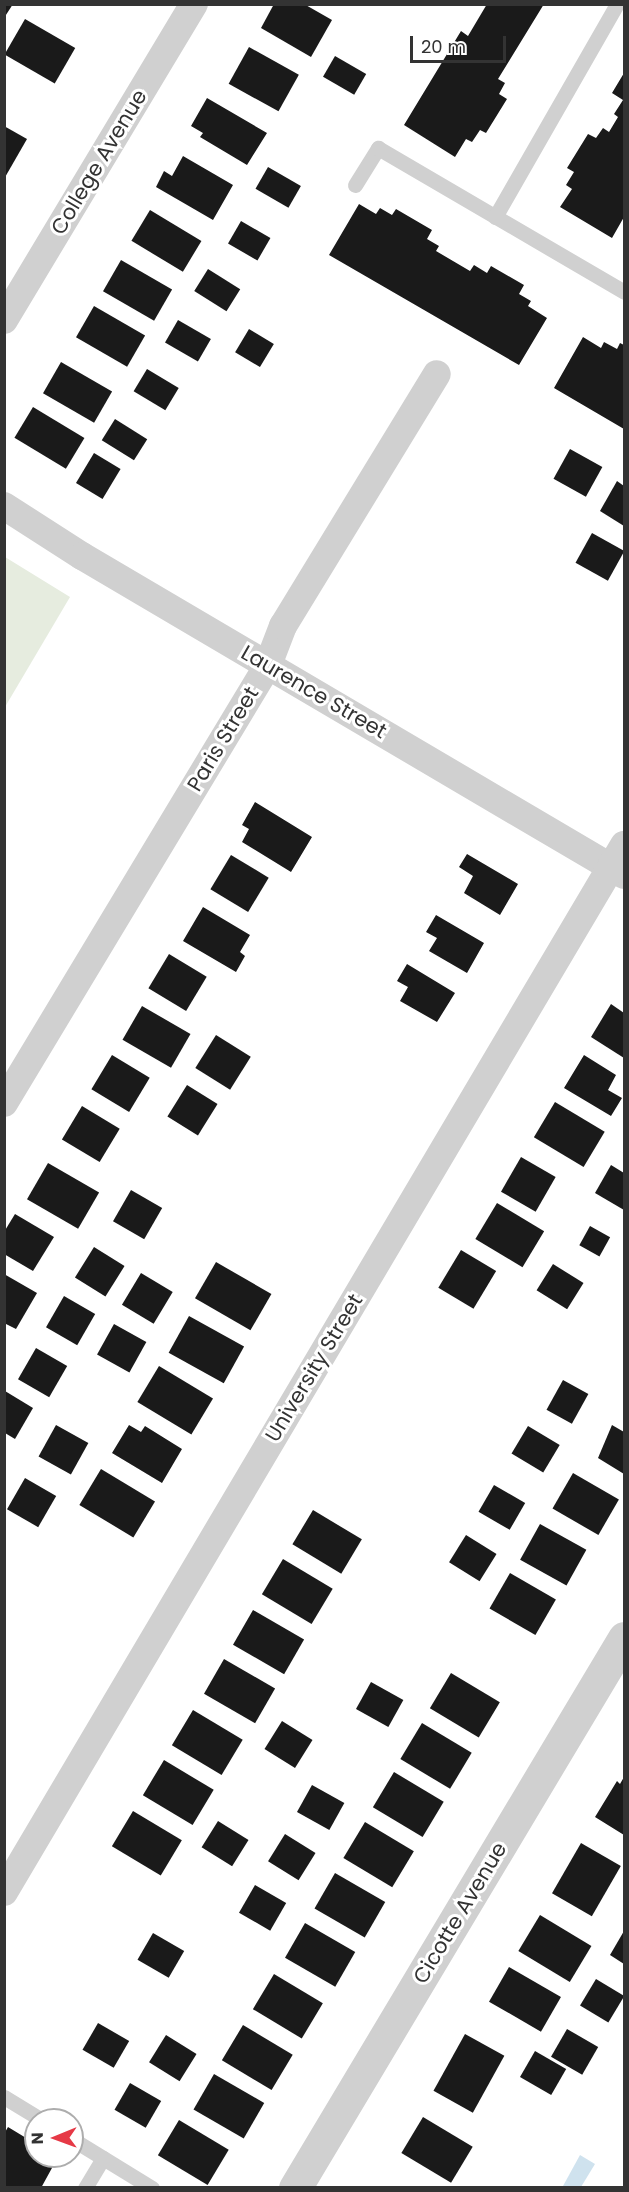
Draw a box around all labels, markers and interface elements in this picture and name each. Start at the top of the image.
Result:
scale bar [413,24,509,62]
text: 20 m [421,34,466,59]
street label: College Avenue [46,85,152,239]
street label: Laurence Street [237,640,391,744]
street label: Paris Street [182,682,264,796]
street label: University Street [260,1289,368,1447]
street label: Cicotte Avenue [408,1838,512,1988]
north arrow [24,2108,84,2168]
text: N [26,2132,49,2145]

